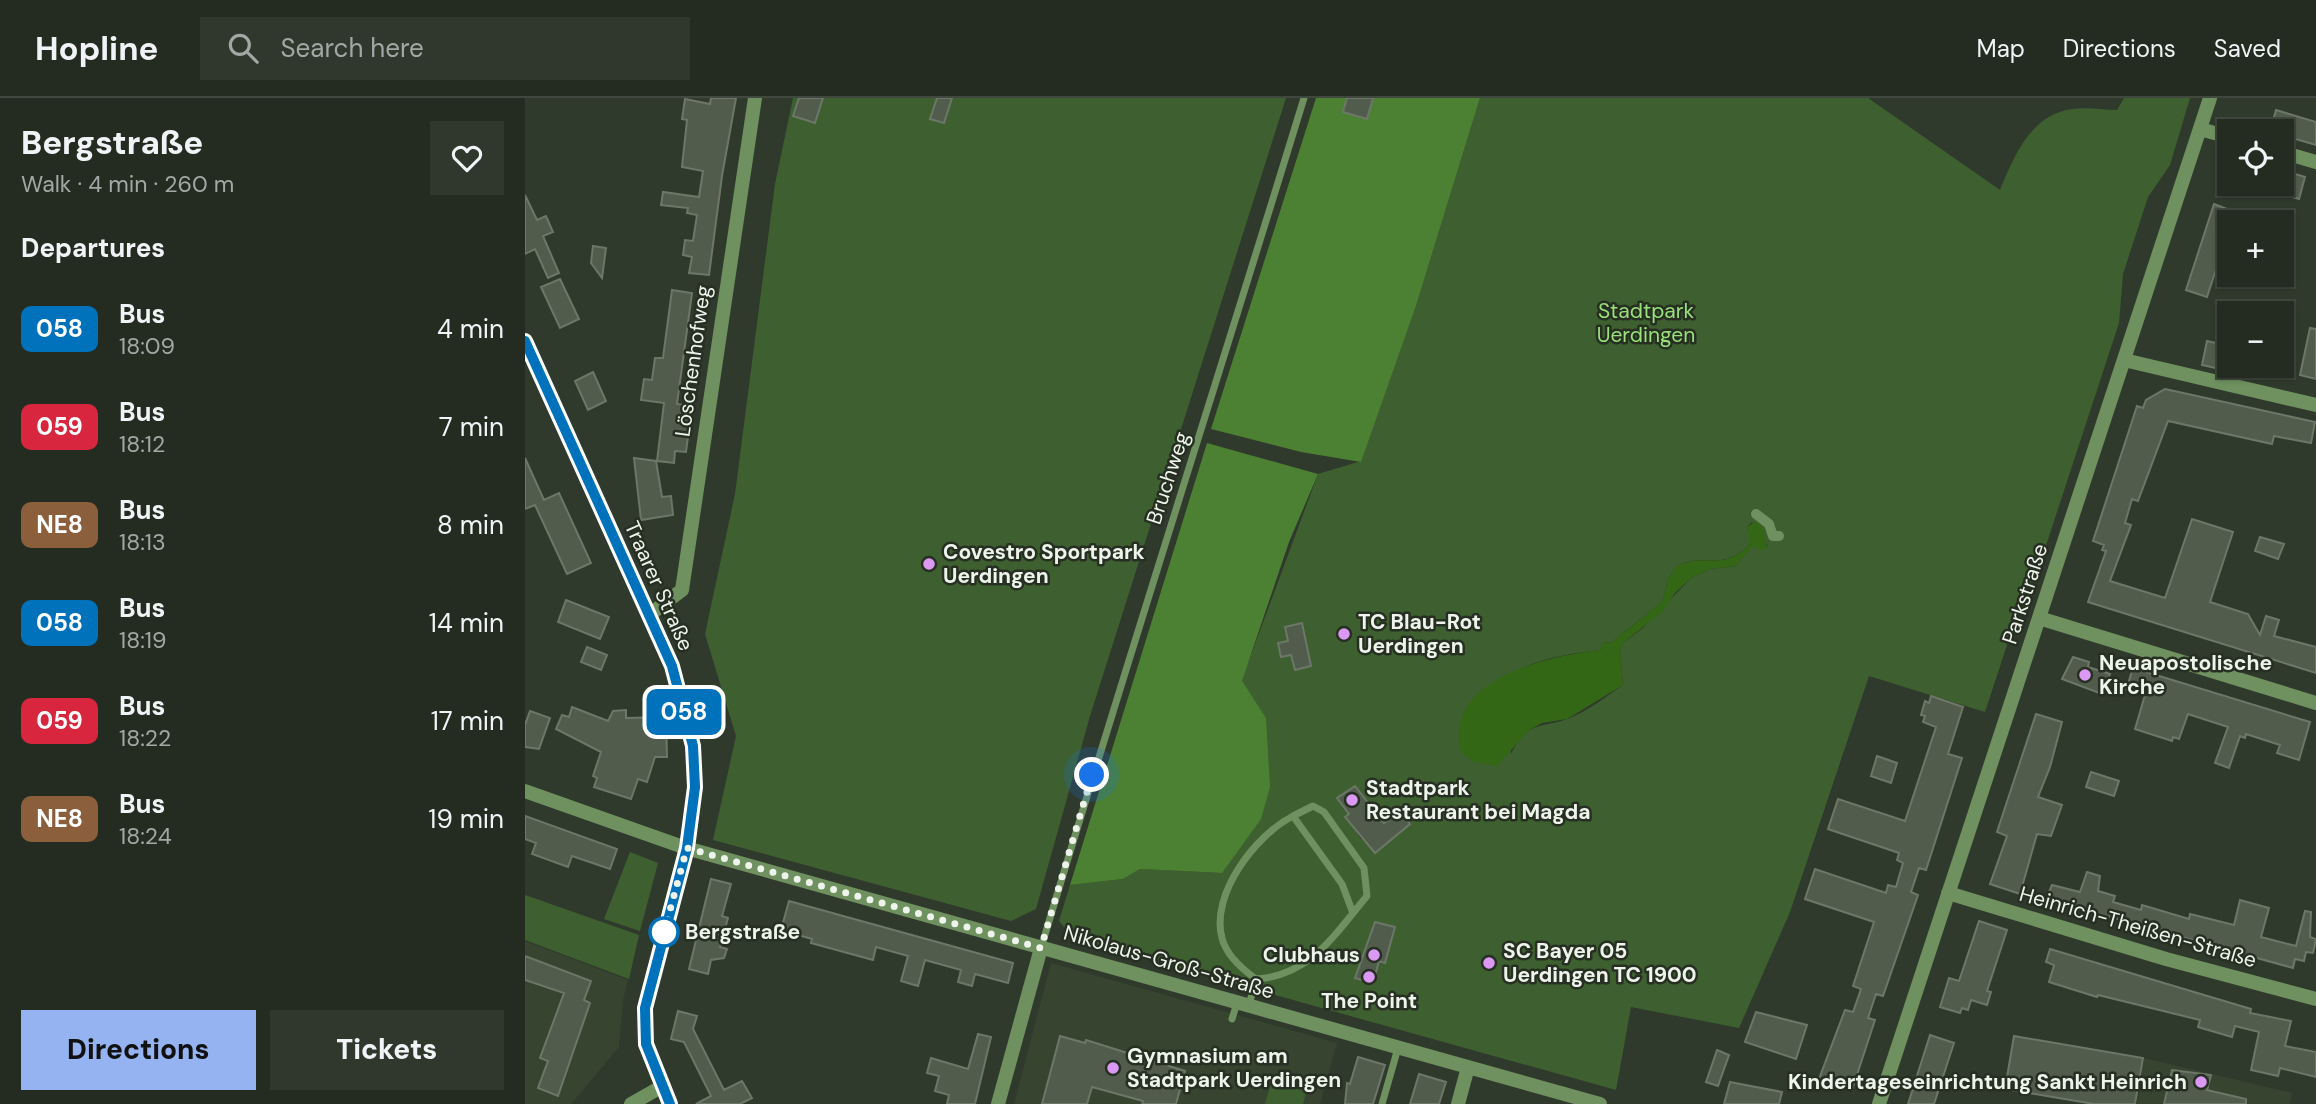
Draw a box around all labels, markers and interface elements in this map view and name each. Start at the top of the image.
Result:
search box [200,17,690,80]
text: Hopline [35,27,158,70]
icon: search [224,29,262,67]
text: Search here [280,31,424,65]
text: Map [1977,33,2025,64]
text: Directions [2063,33,2176,64]
text: Saved [2214,33,2281,64]
map controls [2217,119,2294,378]
button: locate [2217,119,2294,196]
text: Bergstraße [21,121,203,164]
button: heart [430,121,504,195]
text: Walk · 4 min · 260 m [21,169,234,199]
button: + [2217,210,2294,287]
text: Departures [21,231,165,265]
street label: Löschenhofweg [669,283,718,438]
text: Bus [119,297,165,331]
park label: Stadtpark Uerdingen [1597,297,1695,349]
button: − [2217,301,2294,378]
text: 4 min [437,312,504,346]
text: 058 [36,313,83,344]
text: 18:09 [119,331,175,361]
text: Bus [119,395,165,429]
text: 7 min [439,410,504,444]
text: 059 [36,411,83,442]
street label: Bruchweg [1140,428,1196,528]
text: 18:12 [119,429,165,459]
text: Bus [119,493,165,527]
text: 8 min [437,508,504,542]
text: NE8 [36,509,83,540]
street label: Traarer Straße [618,517,700,655]
text: 18:13 [119,527,166,557]
place label: Covestro Sportpark Uerdingen [943,538,1145,590]
street label: Parkstraße [1996,540,2054,648]
marker: Covestro Sportpark Uerdingen [921,556,937,572]
text: Bus [119,591,165,625]
text: 14 min [429,606,504,640]
text: 058 [36,607,83,638]
place label: TC Blau-Rot Uerdingen [1358,608,1481,660]
text: 18:19 [119,625,166,655]
marker: TC Blau-Rot Uerdingen [1336,626,1352,642]
place label: Neuapostolische Kirche [2099,649,2272,701]
marker: Neuapostolische Kirche [2077,667,2093,683]
text: Bus [119,689,165,723]
line badge: 058 [644,689,724,735]
text: 058 [660,696,708,727]
text: 17 min [431,704,504,738]
text: 059 [36,705,83,736]
text: 18:22 [119,723,171,753]
your location [1074,757,1109,792]
place label: Stadtpark Restaurant bei Magda [1366,774,1591,826]
text: Bus [119,787,165,821]
marker: Stadtpark Restaurant bei Magda [1344,792,1360,808]
text: 19 min [428,802,504,836]
text: NE8 [36,803,83,834]
text: 18:24 [119,821,172,851]
street label: Heinrich-Theißen-Straße [2016,880,2260,974]
marker: Bergstraße [649,917,679,947]
place label: Bergstraße [685,918,800,946]
street label: Nikolaus-Groß-Straße [1060,919,1278,1006]
place label: SC Bayer 05 Uerdingen TC 1900 [1503,937,1697,989]
place label: Clubhaus [1263,941,1360,969]
marker: Clubhaus [1366,947,1382,963]
marker: SC Bayer 05 Uerdingen TC 1900 [1481,955,1497,971]
marker: The Point [1361,969,1377,985]
place label: The Point [1321,987,1417,1015]
button: Directions [21,1010,256,1090]
button: Tickets [270,1010,504,1090]
place label: Gymnasium am Stadtpark Uerdingen [1127,1042,1341,1094]
marker: Gymnasium am Stadtpark Uerdingen [1105,1060,1121,1076]
place label: Kindertageseinrichtung Sankt Heinrich [1788,1068,2187,1096]
marker: Kindertageseinrichtung Sankt Heinrich [2193,1074,2209,1090]

